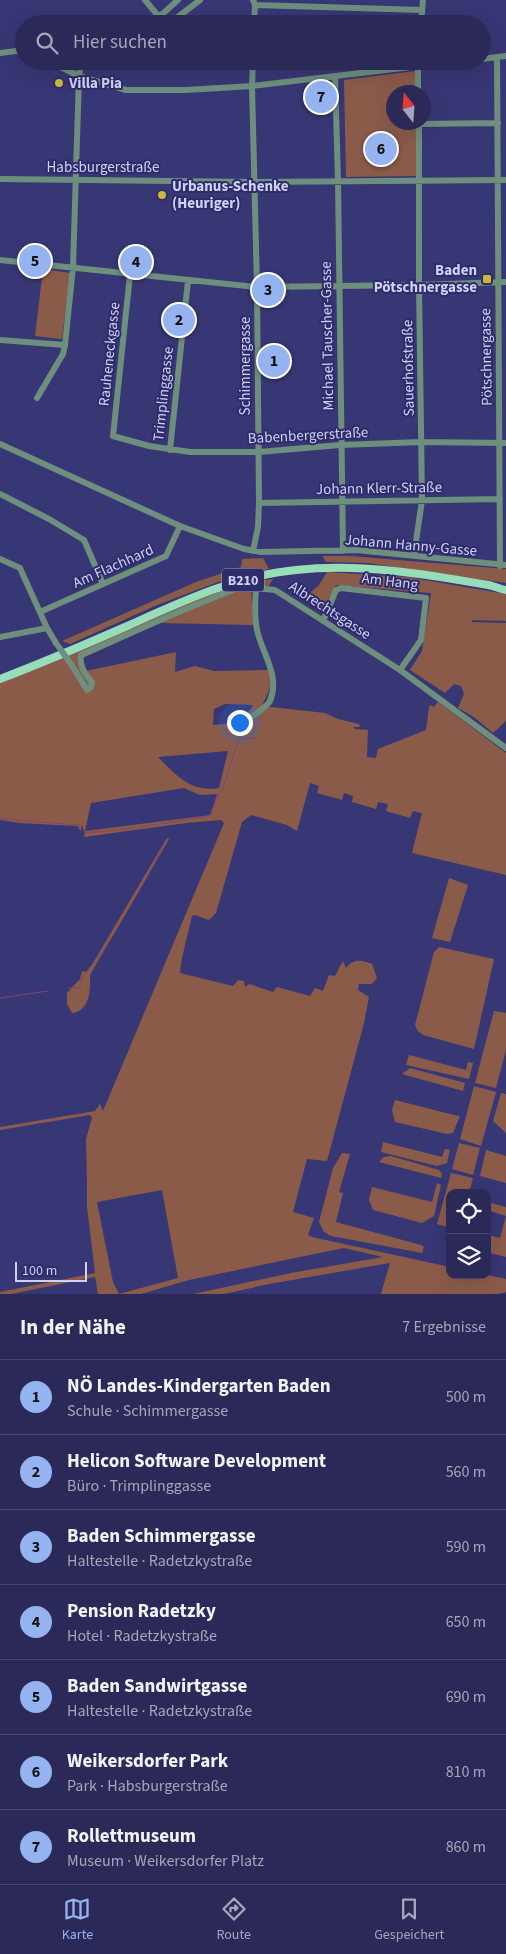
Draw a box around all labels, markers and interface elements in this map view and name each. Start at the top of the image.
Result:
search box [15,15,491,70]
icon: search [33,29,61,57]
text: Hier suchen [73,29,167,56]
place label: Villa Pia [68,73,122,94]
marker: Villa Pia [53,77,65,89]
pin: 7 [305,78,337,116]
north arrow [386,85,431,130]
pin: 6 [365,130,397,168]
street label: Habsburgerstraße [47,157,159,178]
place label: Urbanus-Schenke (Heuriger) [172,176,289,214]
marker: Urbanus-Schenke (Heuriger) [156,189,168,201]
pin: 5 [19,242,51,280]
pin: 4 [120,243,152,281]
place label: Baden Pötschnergasse [374,260,477,298]
street label: Michael Tauscher-Gasse [316,261,339,411]
pin: 3 [252,271,284,309]
marker: Baden Pötschnergasse [481,273,493,285]
street label: Rauheneckgasse [94,301,125,407]
pin: 2 [163,301,195,339]
street label: Pötschnergasse [475,308,498,406]
street label: Schimmergasse [235,317,256,415]
street label: Sauerhofstraße [397,320,420,416]
pin: 1 [258,342,290,380]
street label: Trimplinggasse [148,346,179,442]
street label: Babenbergerstraße [247,422,369,449]
street label: Johann Klerr-Straße [316,477,442,500]
street label: Johann Hanny-Gasse [344,529,478,562]
street label: Am Flachhard [69,539,157,594]
road number: B210 [222,568,264,592]
street label: Am Hang [361,568,420,595]
street label: Albrechtsgasse [285,576,375,645]
your location [227,710,253,736]
map controls [446,1189,491,1279]
button: locate [446,1189,491,1234]
button: layers [446,1234,491,1279]
scale bar [15,1259,88,1282]
text: 100 m [22,1261,57,1281]
text: In der Nähe [20,1312,126,1342]
text: 7 Ergebnisse [402,1316,486,1338]
text: NÖ Landes-Kindergarten Baden [67,1373,331,1400]
text: 1 [32,1386,40,1408]
text: 500 m [446,1386,486,1408]
text: Schule · Schimmergasse [67,1400,228,1422]
text: Helicon Software Development [67,1448,326,1475]
text: 2 [32,1461,40,1483]
text: 560 m [446,1461,486,1483]
text: Büro · Trimplinggasse [67,1475,211,1497]
text: Baden Schimmergasse [67,1523,256,1550]
text: 3 [32,1536,40,1558]
text: 590 m [446,1536,486,1558]
text: Haltestelle · Radetzkystraße [67,1550,252,1572]
text: Pension Radetzky [67,1598,216,1625]
text: 4 [32,1611,40,1633]
text: 650 m [446,1611,486,1633]
text: Hotel · Radetzkystraße [67,1625,217,1647]
text: Baden Sandwirtgasse [67,1673,247,1700]
text: 5 [32,1686,40,1708]
text: 690 m [446,1686,486,1708]
text: Haltestelle · Radetzkystraße [67,1700,252,1722]
text: Weikersdorfer Park [67,1748,228,1775]
text: 6 [32,1761,40,1783]
text: 810 m [446,1761,486,1783]
text: Park · Habsburgerstraße [67,1775,228,1797]
text: Rollettmuseum [67,1823,196,1850]
text: 7 [32,1836,40,1858]
text: 860 m [446,1836,486,1858]
text: Museum · Weikersdorfer Platz [67,1850,264,1872]
tab: Karte [62,1895,93,1945]
tab: Route [216,1895,251,1945]
tab: Gespeichert [374,1895,444,1945]

